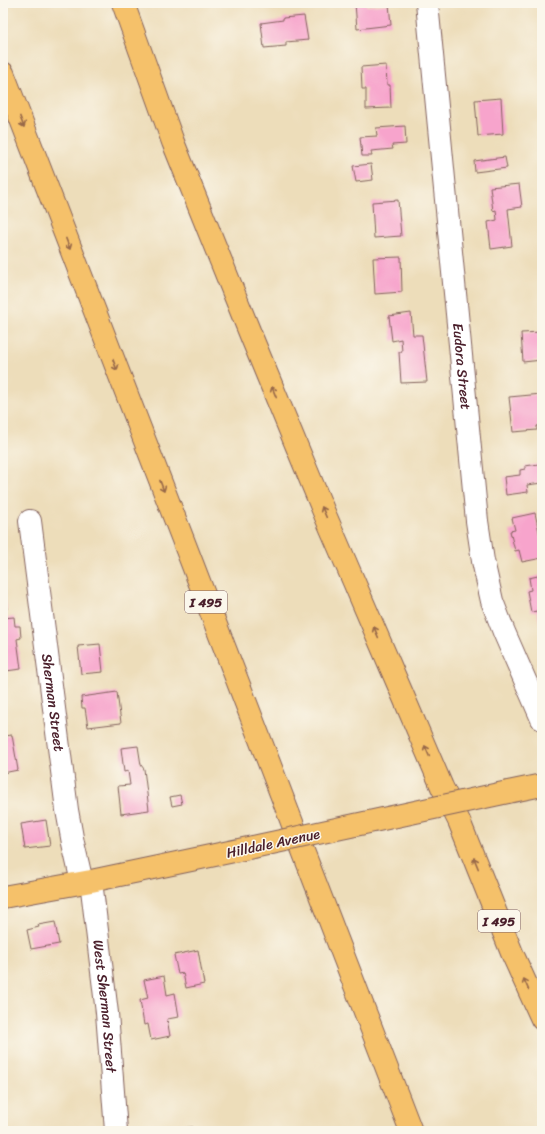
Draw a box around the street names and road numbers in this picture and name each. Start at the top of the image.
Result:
street label: Eudora Street [445,322,478,411]
road number: I 495 [185,591,227,613]
street label: Sherman Street [34,652,71,753]
street label: Hilldale Avenue [224,821,323,866]
road number: I 495 [478,910,520,932]
street label: West Sherman Street [85,939,124,1075]

